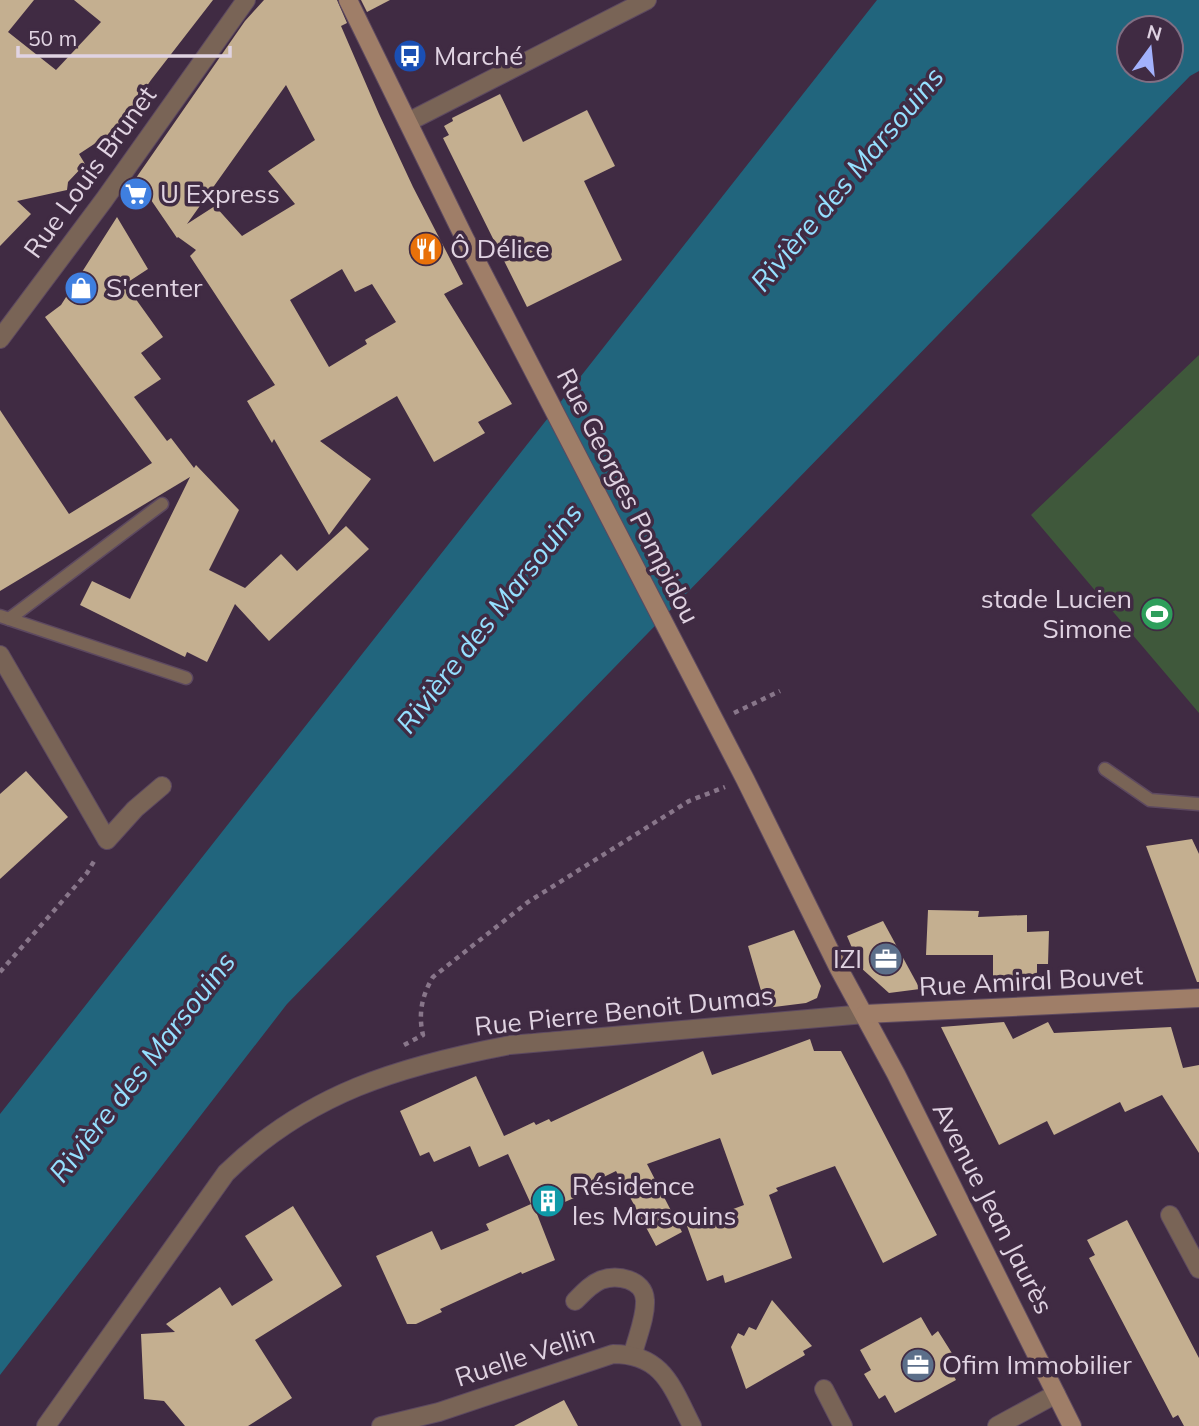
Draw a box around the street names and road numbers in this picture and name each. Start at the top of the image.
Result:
street label: Rue Louis Brunet [16,79,163,264]
street label: Rue Georges Pompidou [550,363,707,629]
street label: Rue Amiral Bouvet [918,958,1144,1003]
street label: Rue Pierre Benoit Dumas [473,978,775,1043]
street label: Avenue Jean Jaurès [926,1096,1061,1319]
street label: Ruelle Vellin [451,1317,599,1394]

